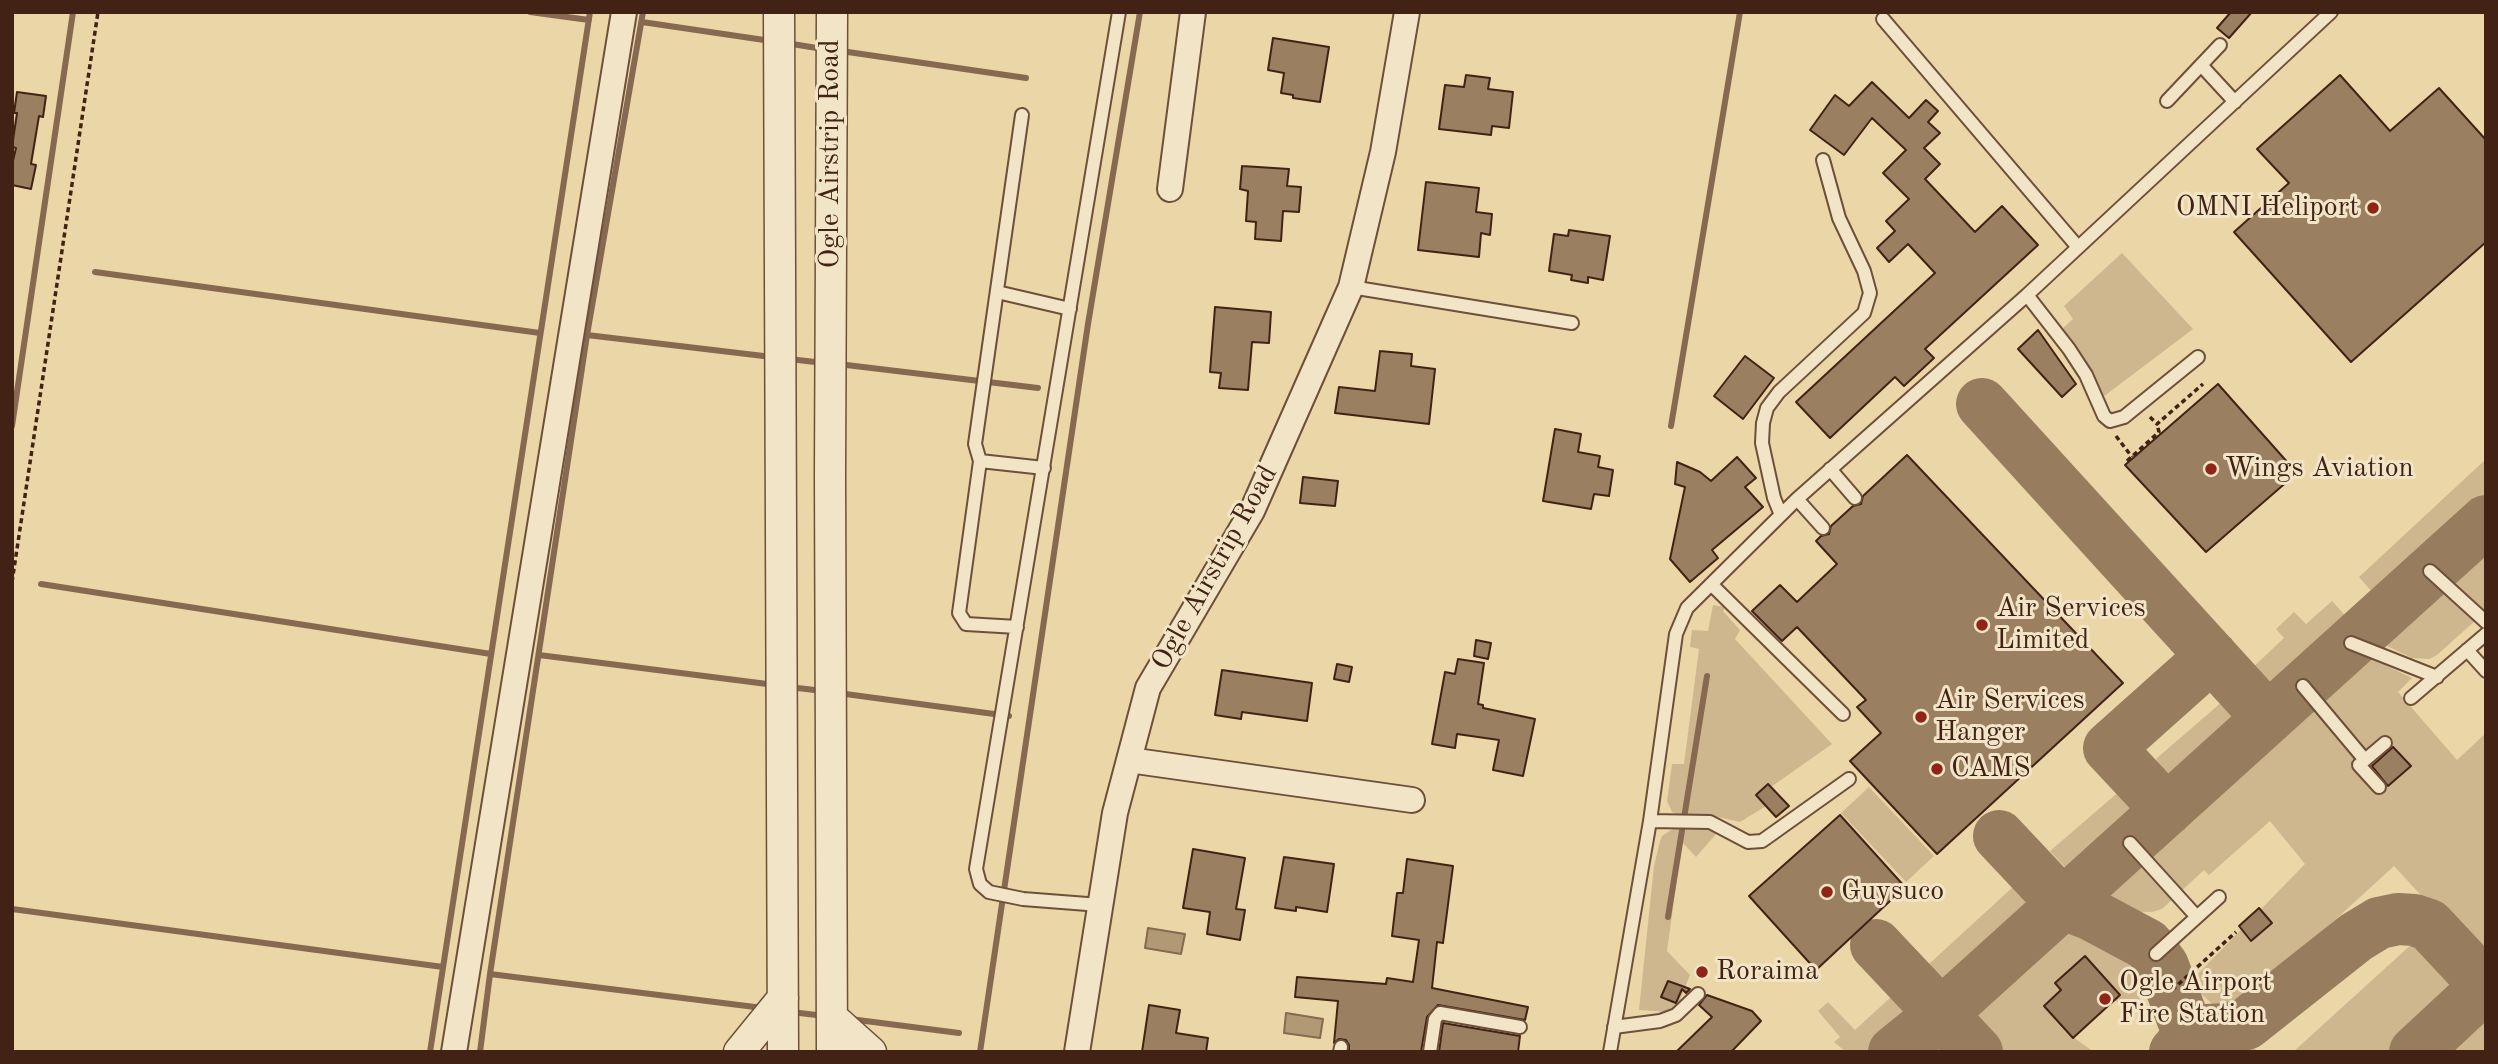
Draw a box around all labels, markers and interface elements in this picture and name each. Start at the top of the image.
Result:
street label: Ogle Airstrip Road [814,39,848,269]
place label: OMNI Heliport [2176,191,2359,225]
marker: OMNI Heliport [2365,200,2381,216]
place label: Wings Aviation [2225,452,2414,486]
street label: Ogle Airstrip Road [1145,460,1285,676]
marker: Wings Aviation [2203,461,2219,477]
place label: Air Services Limited [1996,592,2146,658]
marker: Air Services Limited [1974,617,1990,633]
place label: Air Services Hanger [1935,684,2085,750]
marker: Air Services Hanger [1913,709,1929,725]
place label: CAMS [1951,752,2031,786]
marker: CAMS [1929,761,1945,777]
place label: Guysuco [1841,875,1944,909]
marker: Guysuco [1819,884,1835,900]
place label: Roraima [1716,955,1819,989]
marker: Roraima [1694,964,1710,980]
place label: Ogle Airport Fire Station [2119,966,2272,1032]
marker: Ogle Airport Fire Station [2097,991,2113,1007]

